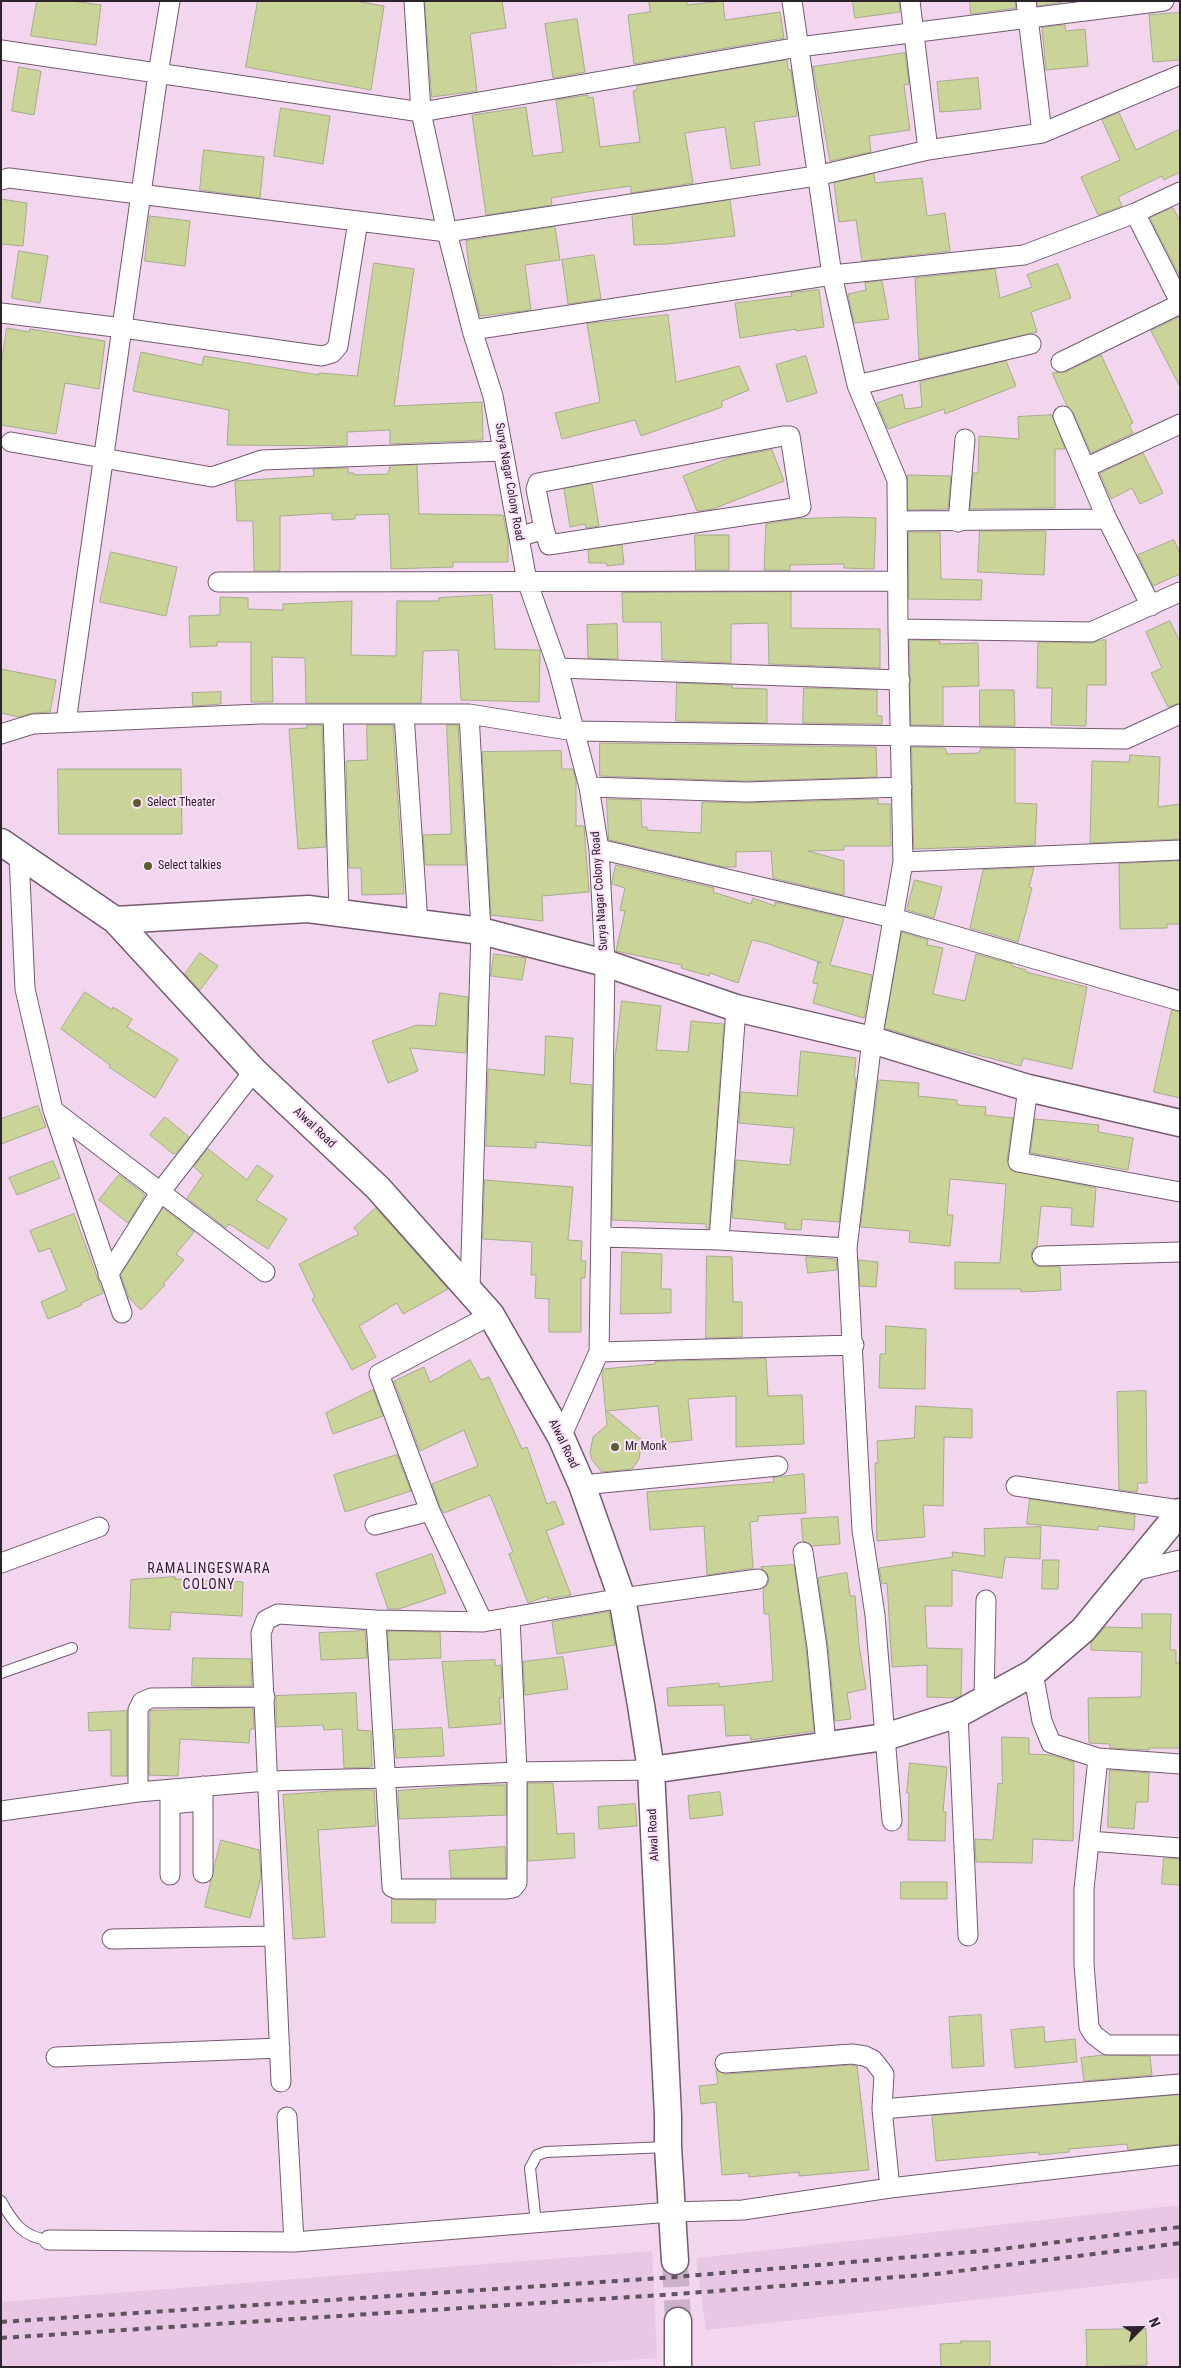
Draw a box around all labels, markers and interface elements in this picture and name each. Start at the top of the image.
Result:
street label: Surya Nagar Colony Road [492,422,526,542]
place label: Select Theater [147,796,215,810]
marker: Select Theater [131,797,143,809]
street label: Surya Nagar Colony Road [589,831,611,951]
place label: Select talkies [158,859,221,873]
marker: Select talkies [142,860,154,872]
street label: Alwal Road [290,1105,338,1151]
street label: Alwal Road [545,1417,581,1471]
place label: Mr Monk [625,1440,667,1454]
marker: Mr Monk [609,1441,621,1453]
district label: RAMALINGESWARA COLONY [145,1561,273,1594]
street label: Alwal Road [645,1808,663,1862]
north arrow [1116,2303,1166,2353]
text: N [1146,2315,1164,2329]

